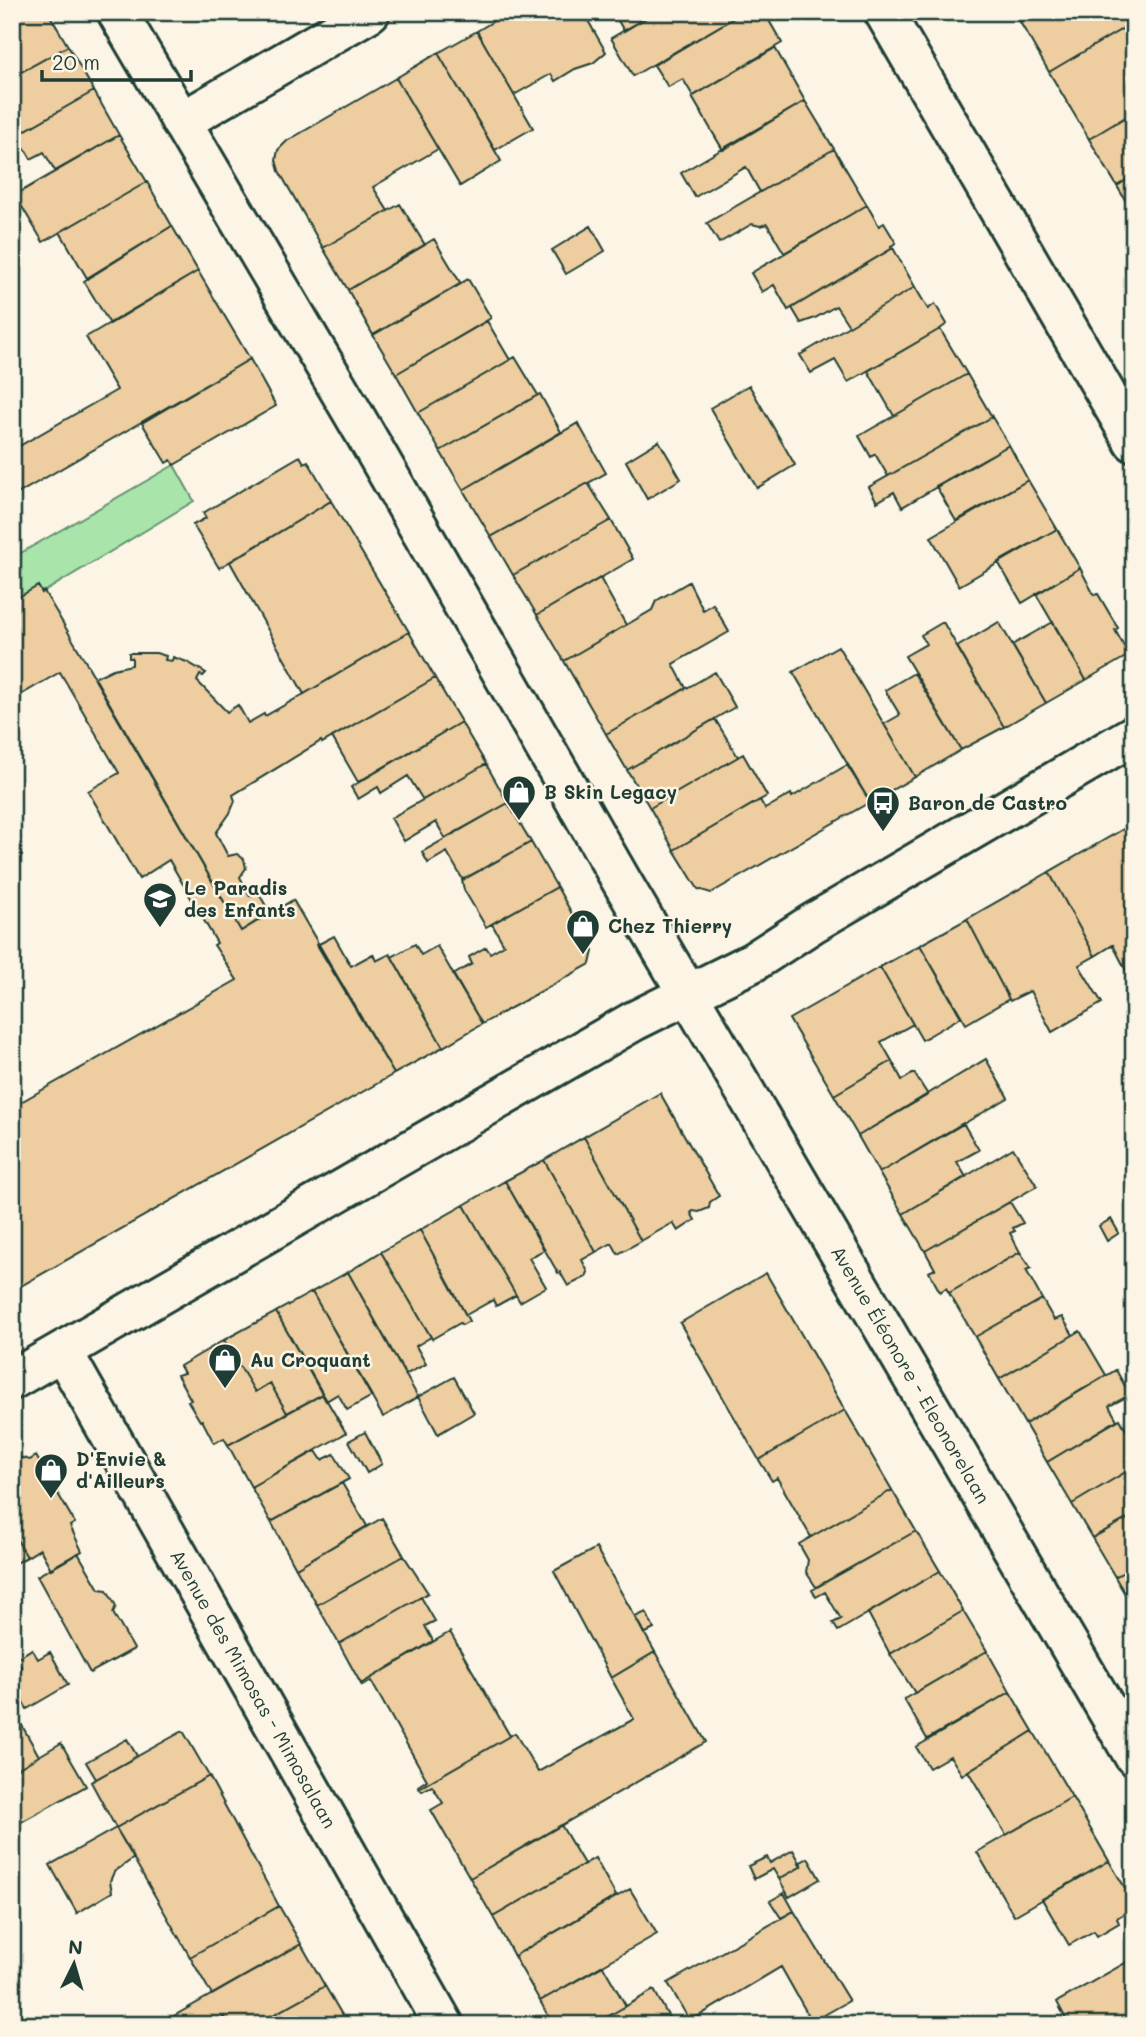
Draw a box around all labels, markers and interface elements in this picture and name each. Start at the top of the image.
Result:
scale bar [42,38,191,82]
text: 20 m [52,48,100,75]
shop icon: B Skin Legacy [500,773,538,822]
place label: B Skin Legacy [544,779,677,804]
bus stop icon: Baron de Castro [864,784,902,833]
place label: Baron de Castro [908,790,1067,815]
place label: Le Paradis des Enfants [184,875,296,922]
school or university icon: Le Paradis des Enfants [141,880,179,929]
shop icon: Chez Thierry [564,907,602,956]
place label: Chez Thierry [608,913,732,938]
street label: Avenue Éléonore - Eleonorelaan [826,1241,996,1508]
shop icon: Au Croquant [206,1341,244,1390]
place label: Au Croquant [250,1347,371,1372]
place label: D'Envie & d'Ailleurs [76,1446,167,1493]
shop icon: D'Envie & d'Ailleurs [32,1451,70,1500]
street label: Avenue des Mimosas - Mimosalaan [165,1545,343,1832]
north arrow [38,1928,108,1998]
text: N [67,1933,84,1960]

